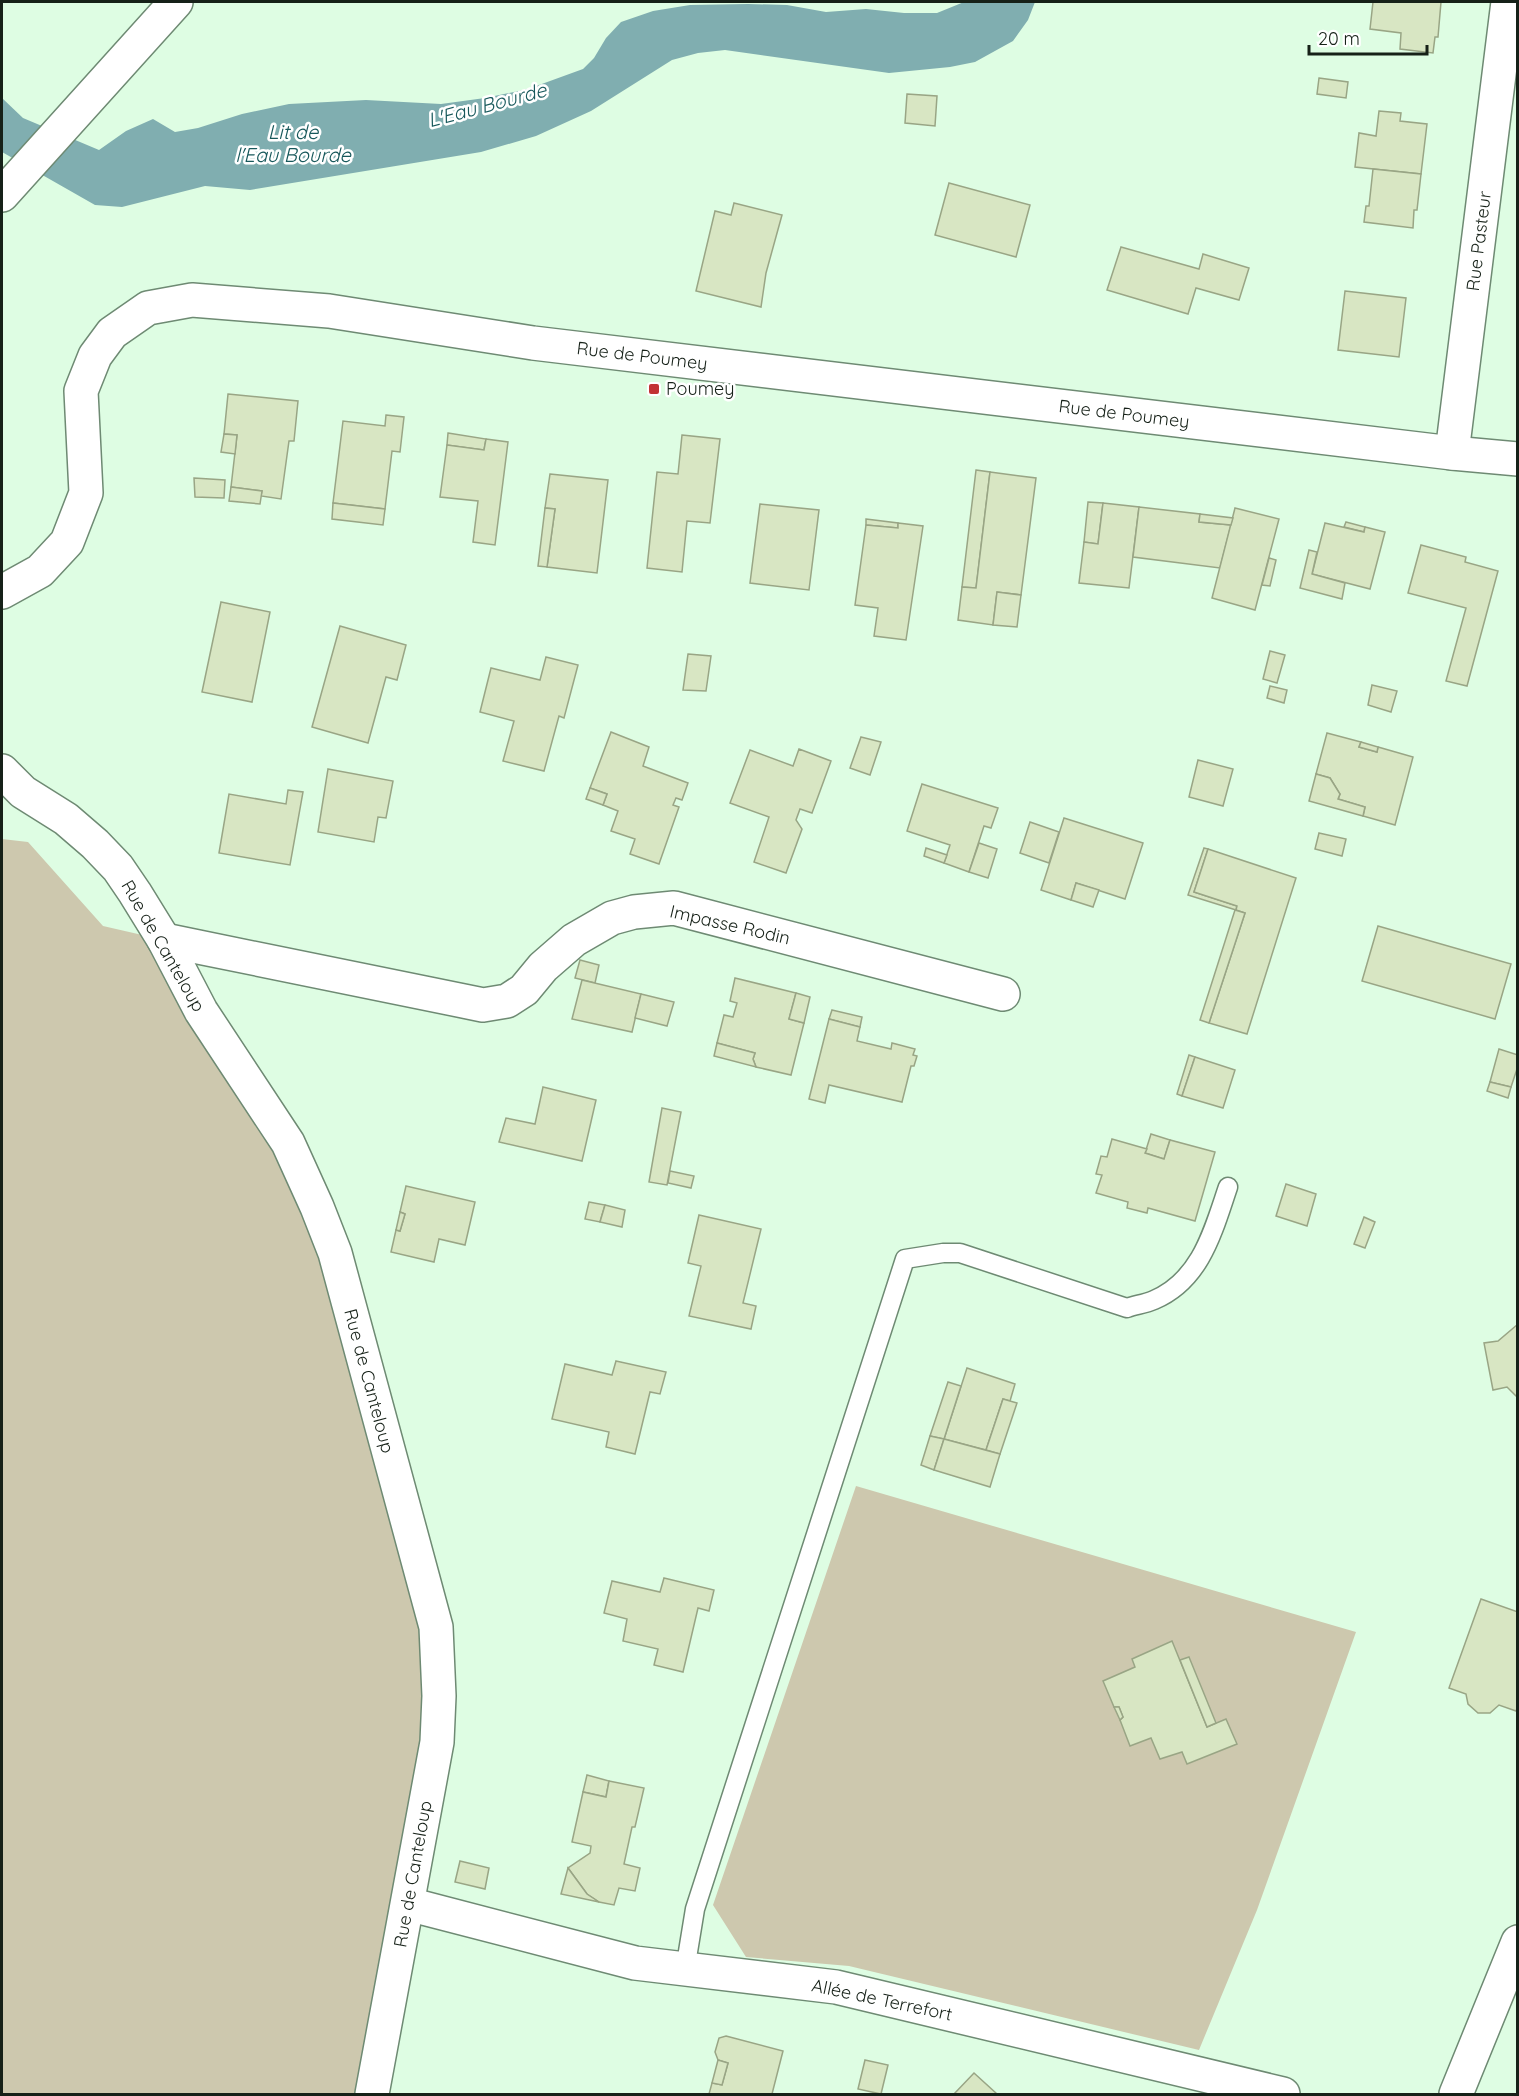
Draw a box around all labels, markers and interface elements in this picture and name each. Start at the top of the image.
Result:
scale bar [1309,18,1428,56]
text: 20 m [1318,27,1360,50]
water label: L'Eau Bourde [425,77,550,132]
water label: Lit de l'Eau Bourde [235,119,352,167]
street label: Rue Pasteur [1461,190,1496,292]
street label: Rue de Poumey [575,336,709,375]
place label: Poumey [666,377,734,400]
marker: Poumey [647,382,661,396]
street label: Rue de Poumey [1057,394,1191,433]
street label: Rue de Canteloup [116,876,211,1016]
street label: Impasse Rodin [668,900,792,950]
street label: Rue de Canteloup [339,1306,400,1456]
street label: Rue de Canteloup [388,1799,437,1949]
street label: Allée de Terrefort [810,1973,955,2026]

